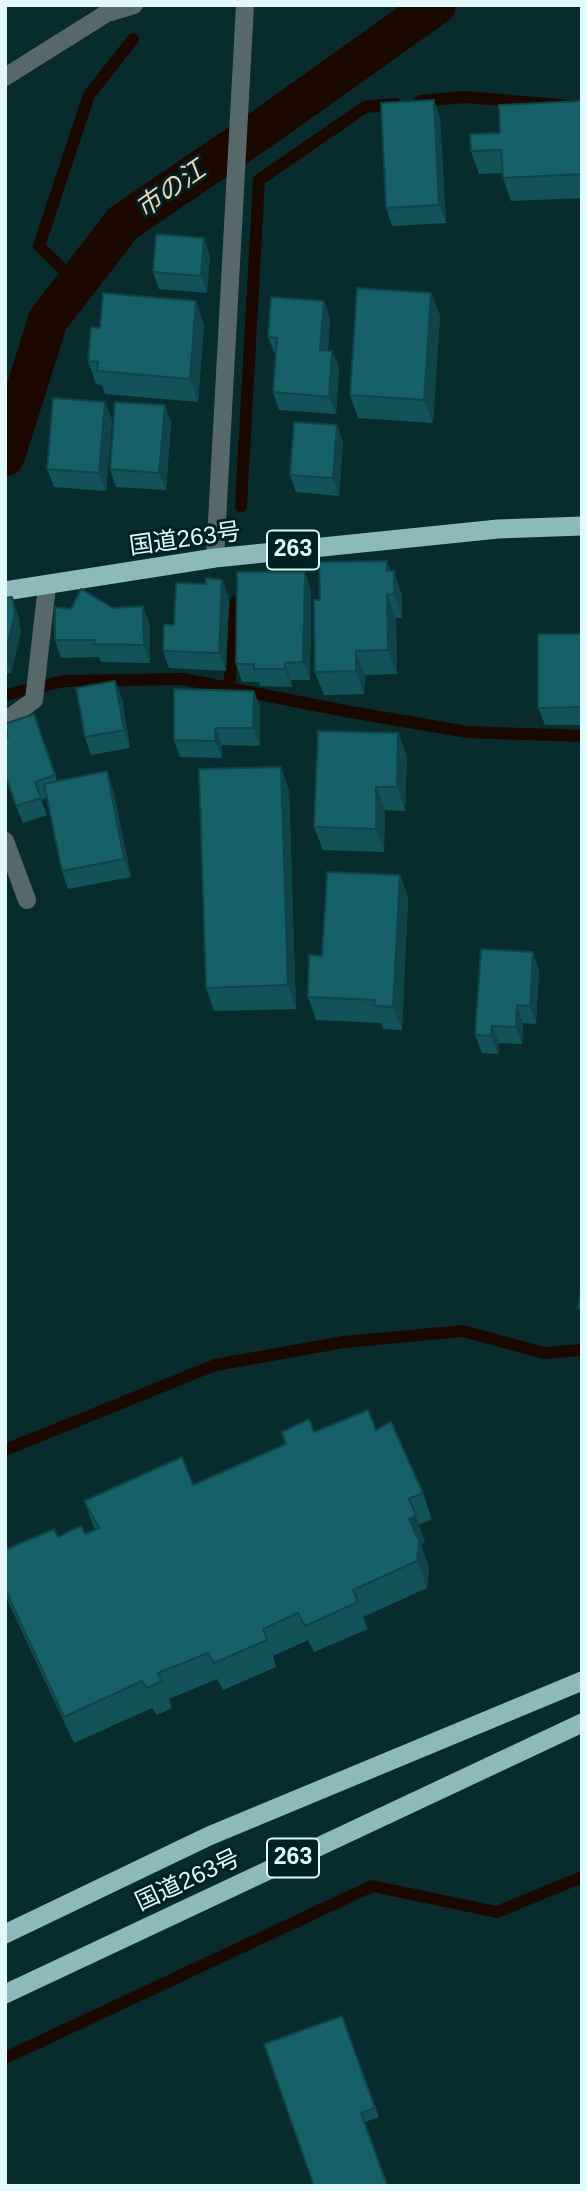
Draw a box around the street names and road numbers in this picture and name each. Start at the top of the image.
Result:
street label: 国道263号 [128,518,242,562]
road number: 263 [267,530,319,570]
road number: 263 [267,1839,319,1878]
street label: 国道263号 [131,1844,245,1918]

